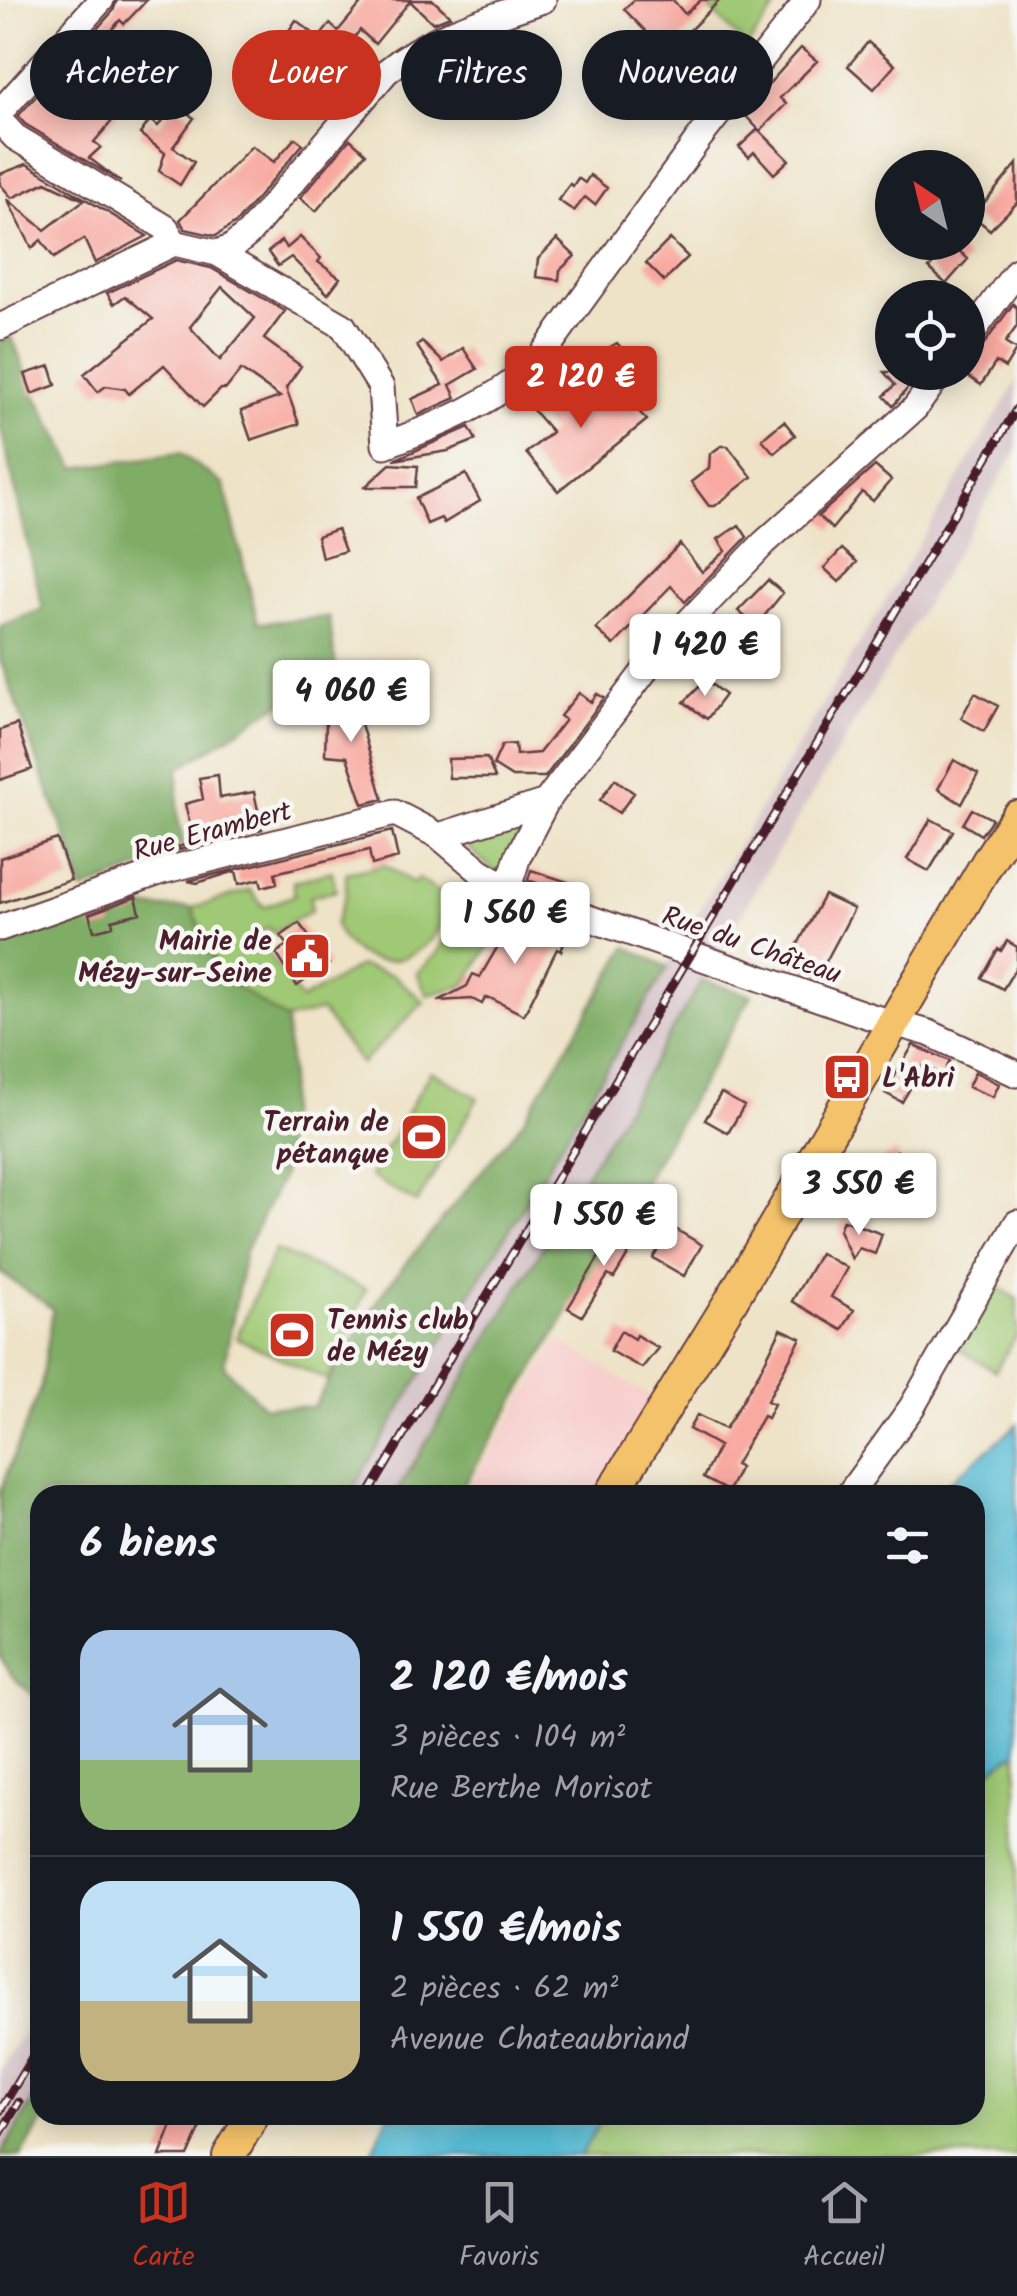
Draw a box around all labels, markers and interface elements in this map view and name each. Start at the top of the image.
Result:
chip: Acheter [30,30,212,120]
chip: Louer [232,30,381,120]
chip: Filtres [401,30,562,120]
chip: Nouveau [582,30,773,120]
north arrow [875,150,985,260]
map controls [875,150,985,390]
button: locate [875,280,985,390]
pin: 2 120 € [489,346,673,431]
text: 2 120 € [527,353,635,404]
pin: 1 420 € [613,614,797,699]
text: 1 420 € [651,621,759,672]
pin: 4 060 € [259,660,443,745]
text: 4 060 € [295,667,407,718]
street label: Rue Erambert [129,789,298,875]
pin: 1 560 € [423,882,607,967]
text: 1 560 € [463,889,567,940]
street label: Rue du Château [655,895,847,998]
place label: Mairie de Mézy-sur-Seine [78,920,272,997]
public building icon: Mairie de Mézy-sur-Seine [281,930,333,982]
bus stop icon: L'Abri [821,1051,873,1103]
place label: L'Abri [882,1057,955,1102]
place label: Terrain de pétanque [263,1101,389,1178]
sports icon: Terrain de pétanque [398,1111,450,1163]
pin: 3 550 € [767,1153,951,1238]
text: 3 550 € [803,1160,915,1211]
pin: 1 550 € [512,1184,696,1269]
text: 1 550 € [552,1191,656,1242]
place label: Tennis club de Mézy [327,1299,469,1376]
sports icon: Tennis club de Mézy [266,1309,318,1361]
text: 6 biens [80,1512,217,1579]
icon: filters [880,1518,935,1573]
text: 2 120 €/mois [390,1646,628,1713]
icon: home [160,1670,280,1790]
text: 3 pièces · 104 m² [390,1713,625,1764]
text: Rue Berthe Morisot [390,1764,652,1815]
text: 1 550 €/mois [390,1897,622,1964]
icon: home [160,1921,280,2041]
text: 2 pièces · 62 m² [390,1964,618,2015]
text: Avenue Chateaubriand [390,2015,689,2066]
tab: Carte [132,2175,195,2280]
tab: Favoris [459,2175,539,2280]
tab: Accueil [803,2175,885,2280]

